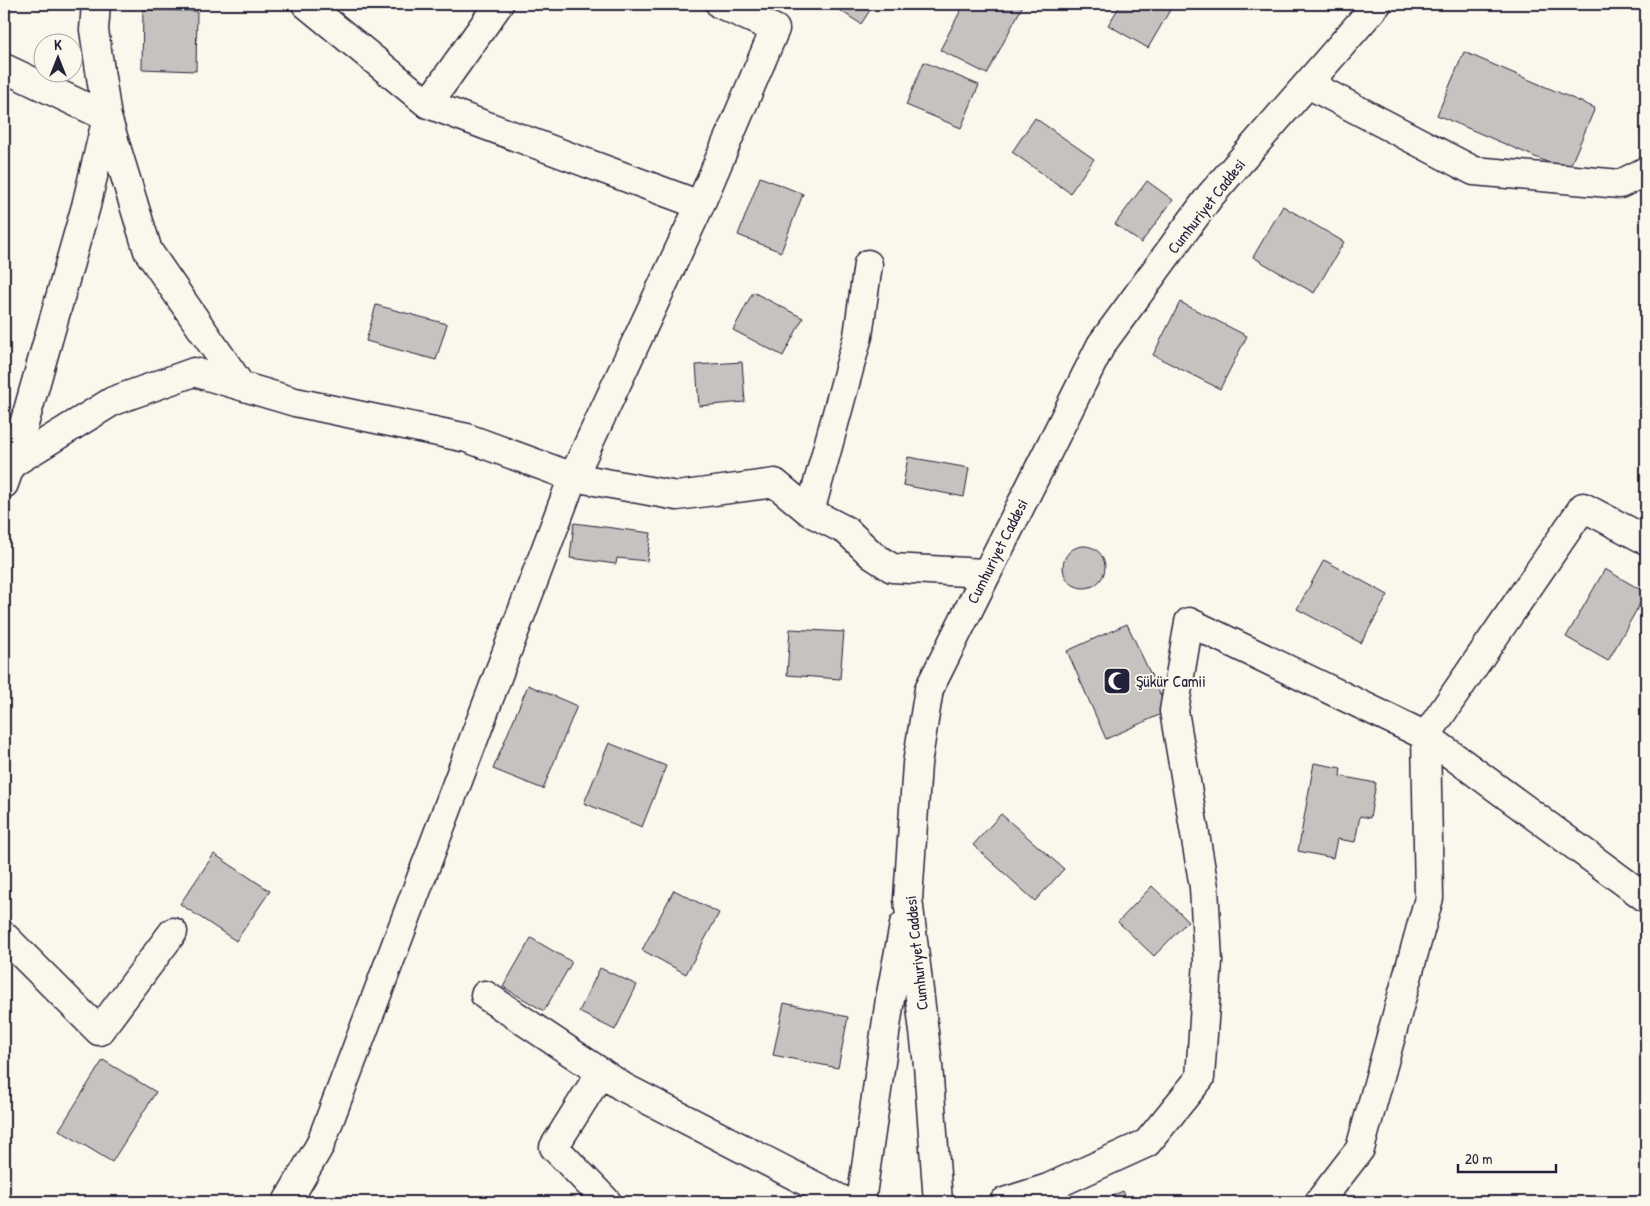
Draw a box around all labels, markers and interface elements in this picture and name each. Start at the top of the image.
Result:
north arrow [32,32,82,82]
text: K [54,35,62,54]
street label: Cumhuriyet Caddesi [1162,154,1250,258]
street label: Cumhuriyet Caddesi [961,495,1033,607]
mosque icon: Şükür Camii [1102,666,1132,696]
place label: Şükür Camii [1136,670,1206,692]
street label: Cumhuriyet Caddesi [899,895,933,1011]
scale bar [1458,1141,1555,1173]
text: 20 m [1465,1148,1492,1169]

